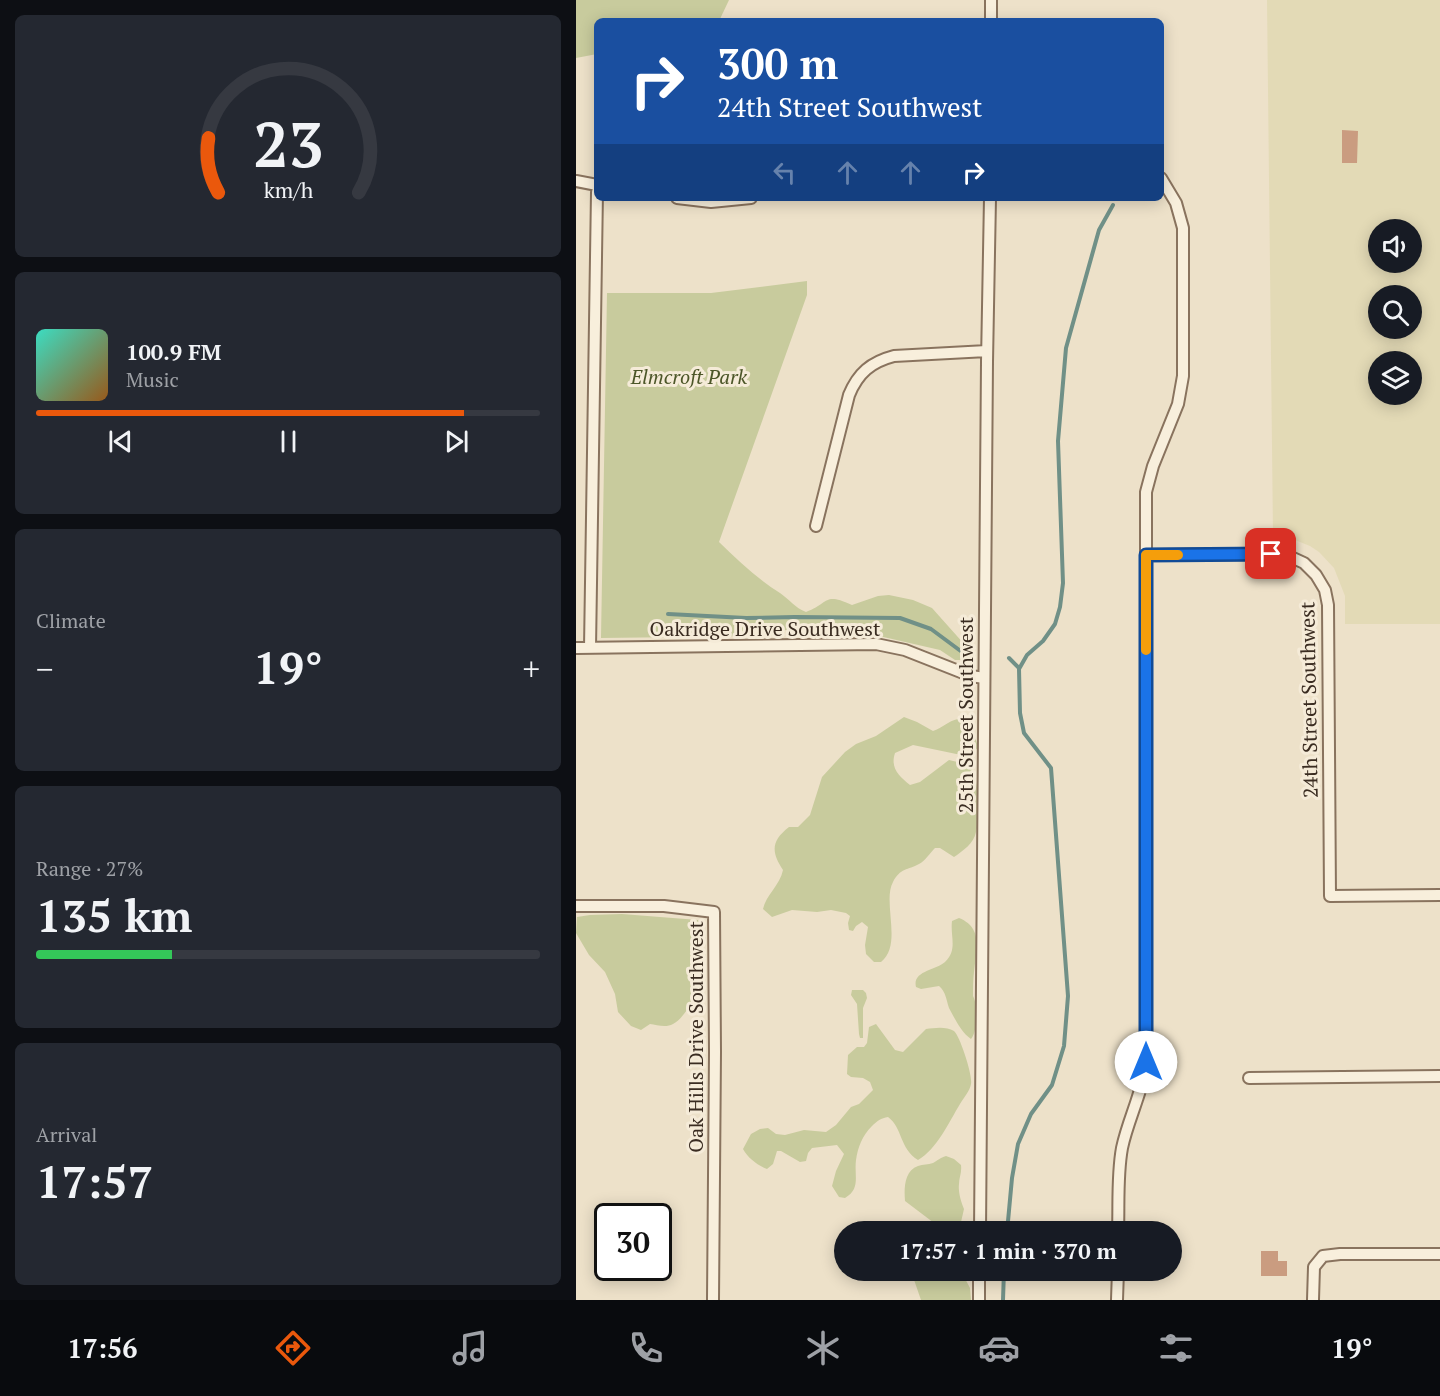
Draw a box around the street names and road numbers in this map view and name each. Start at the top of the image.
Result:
street label: 24th Street Southwest [1293,601,1324,798]
street label: Oakridge Drive Southwest [650,615,881,642]
street label: 25th Street Southwest [952,616,979,813]
street label: Oak Hills Drive Southwest [682,921,709,1153]

